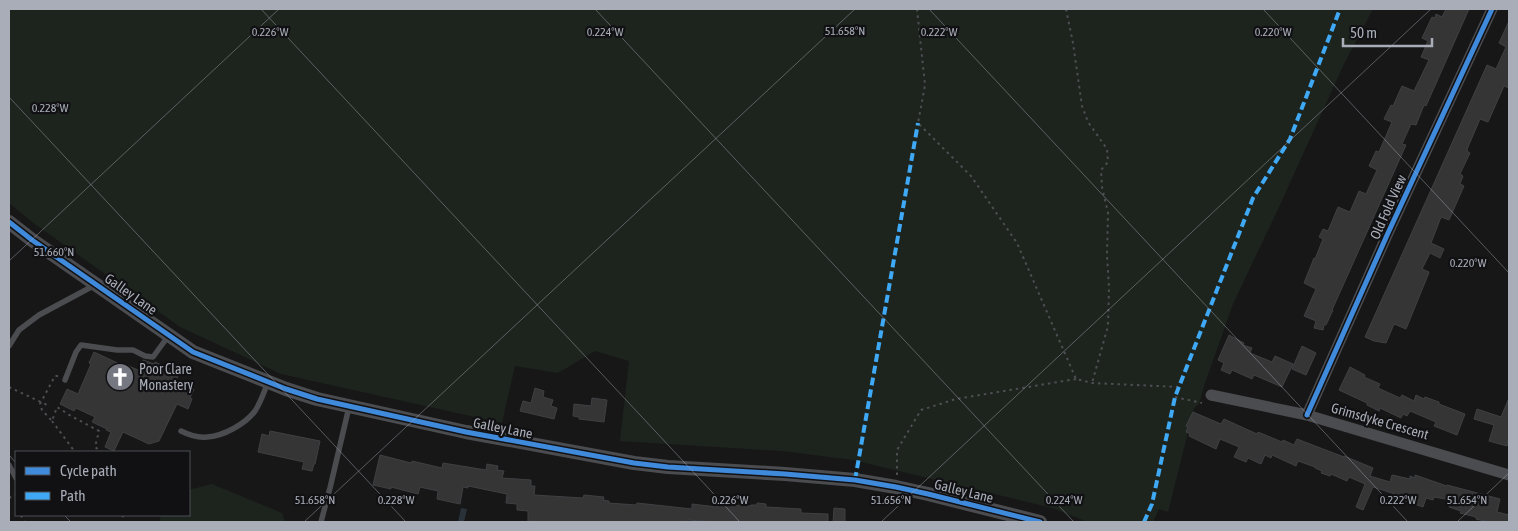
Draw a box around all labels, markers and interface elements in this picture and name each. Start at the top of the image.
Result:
scale bar [1343,15,1432,47]
text: 51.658°N [825,24,865,38]
text: 50 m [1350,24,1377,41]
text: 0.226°W [252,25,289,39]
text: 0.224°W [587,25,624,39]
text: 0.222°W [921,25,958,39]
text: 0.220°W [1255,25,1292,39]
text: 0.228°W [32,101,69,115]
street label: Old Fold View [1367,172,1410,242]
text: 51.660°N [34,245,74,259]
text: 0.220°W [1450,256,1487,270]
street label: Galley Lane [102,270,160,318]
place label: Poor Clare Monastery [139,361,194,393]
church icon: Poor Clare Monastery [105,362,135,392]
street label: Grimsdyke Crescent [1330,399,1430,443]
street label: Galley Lane [472,414,534,442]
legend [15,451,190,516]
text: Cycle path [60,462,117,479]
street label: Galley Lane [933,476,995,506]
text: Path [60,487,86,504]
text: 51.658°N [295,493,335,507]
text: 0.228°W [378,493,415,507]
text: 0.226°W [712,493,749,507]
text: 51.656°N [871,493,911,507]
text: 0.224°W [1046,493,1083,507]
text: 0.222°W [1380,493,1417,507]
text: 51.654°N [1447,493,1487,507]

